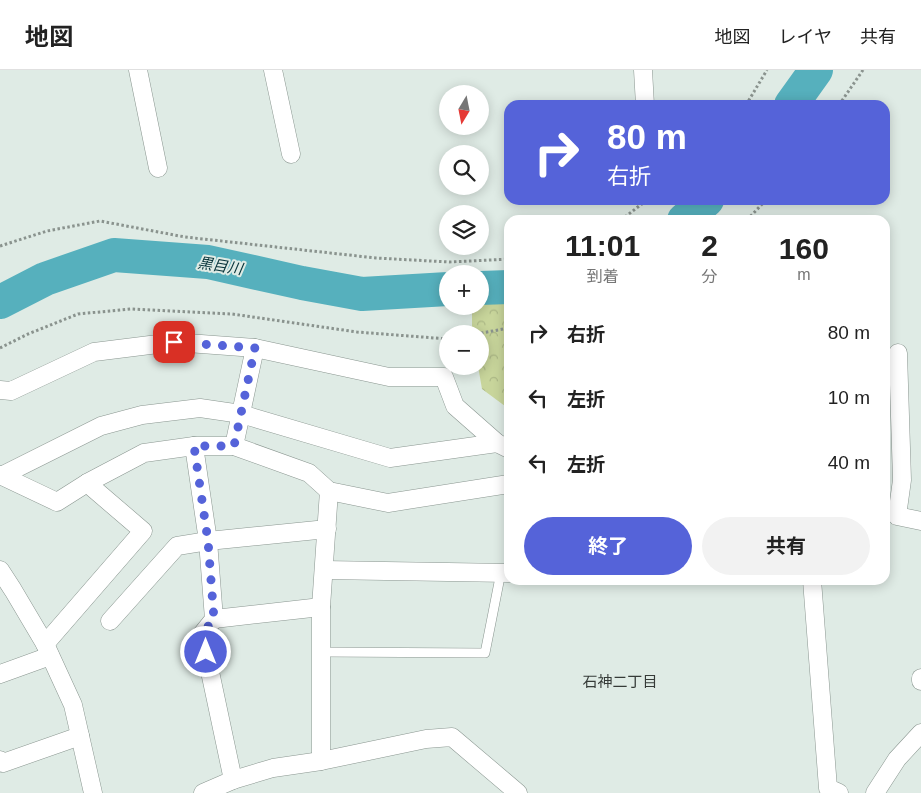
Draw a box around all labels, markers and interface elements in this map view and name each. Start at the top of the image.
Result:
text: 地図 [25,23,73,50]
text: 地図 [715,27,751,47]
text: レイヤ [779,27,832,47]
text: 共有 [860,27,896,47]
north arrow [439,85,489,135]
map controls [439,85,489,375]
text: 80 m [607,117,687,156]
icon: right [524,120,589,185]
button: search [439,145,489,195]
text: 右折 [607,164,651,189]
button: layers [439,205,489,255]
text: 11:01 [565,229,640,262]
text: 2 [701,229,718,262]
text: 160 [779,232,829,265]
water label: 黒目川 [197,254,246,278]
button: + [439,265,489,315]
text: m [797,266,811,283]
text: 到着 [587,268,619,285]
text: 分 [701,268,717,285]
icon: right [524,319,552,347]
pin [153,321,195,363]
text: 80 m [828,322,870,343]
text: 右折 [567,324,605,345]
button: − [439,325,489,375]
icon: arrive [160,328,188,356]
icon: left [524,384,552,412]
text: 10 m [828,387,870,408]
text: 左折 [567,389,605,410]
icon: left [524,449,552,477]
text: 40 m [828,452,870,473]
text: 左折 [567,454,605,475]
button: 終了 [524,517,692,575]
button: 共有 [702,517,870,575]
position arrow [179,625,231,677]
district label: 石神二丁目 [582,673,658,690]

